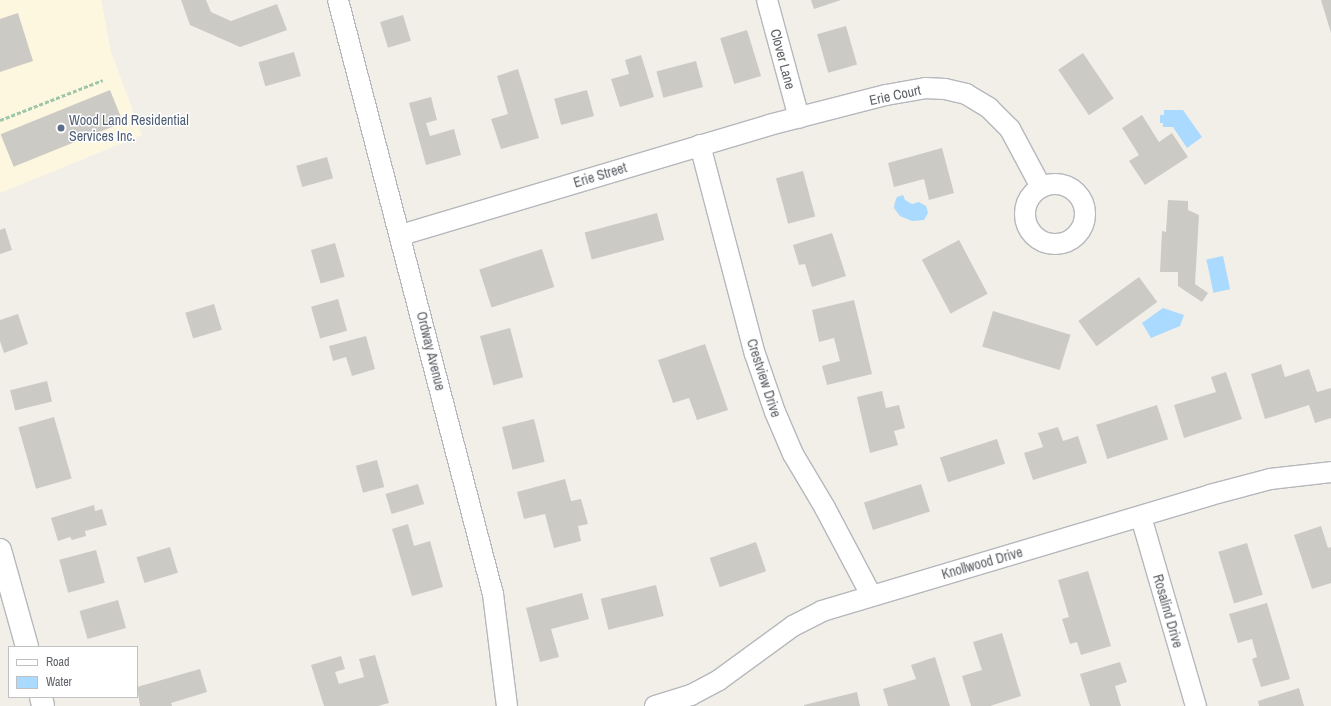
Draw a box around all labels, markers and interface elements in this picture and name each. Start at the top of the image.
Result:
street label: Clover Lane [767,27,799,91]
street label: Erie Court [868,81,922,109]
place label: Wood Land Residential Services Inc. [69,112,189,144]
marker: Wood Land Residential Services Inc. [56,123,66,133]
street label: Erie Street [571,159,629,191]
street label: Ordway Avenue [413,309,449,393]
street label: Crestview Drive [743,337,785,419]
street label: Knollwood Drive [940,543,1024,583]
street label: Rosalind Drive [1149,572,1187,650]
legend [8,646,138,698]
text: Road [46,654,70,670]
text: Water [46,674,72,690]

